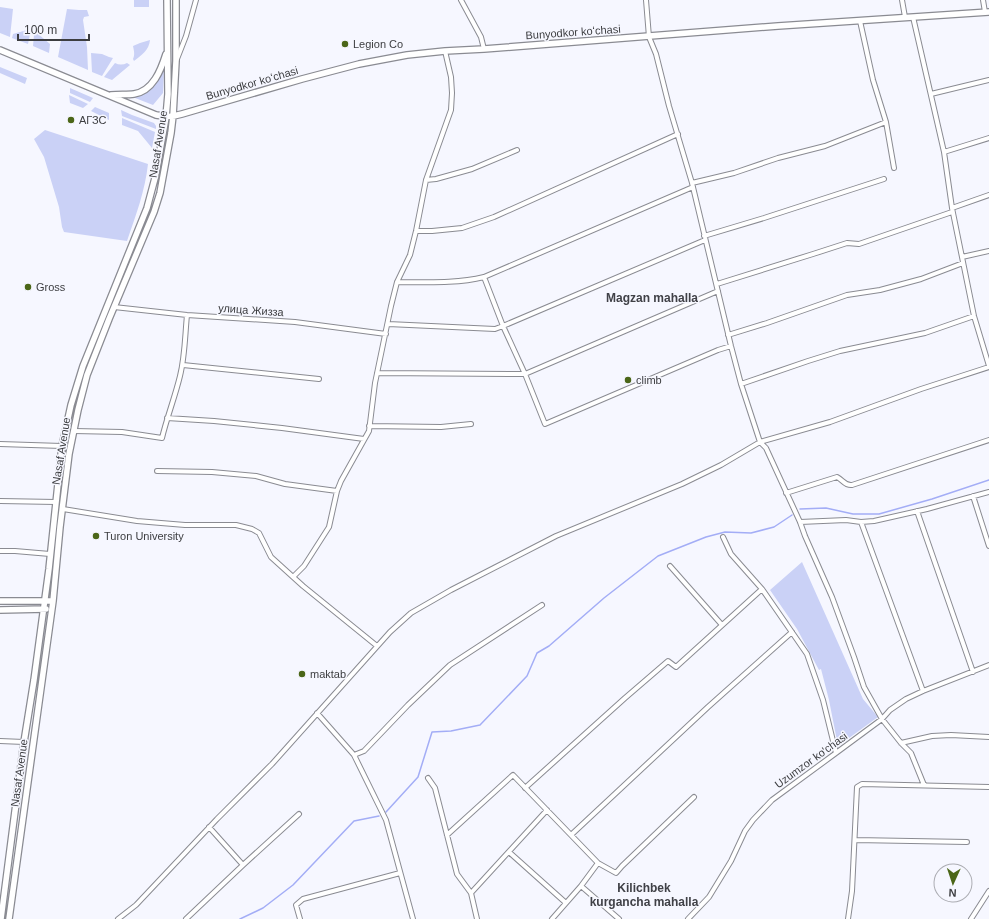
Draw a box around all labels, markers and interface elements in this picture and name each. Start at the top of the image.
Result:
scale bar [18,16,89,42]
text: 100 m [24,23,57,37]
street label: Bunyodkor koʻchasi [525,23,621,41]
place label: Legion Co [353,38,403,50]
marker: Legion Co [340,39,350,49]
street label: Bunyodkor koʻchasi [204,64,300,102]
street label: Nasaf Avenue [147,109,169,179]
place label: АГЗС [79,114,107,126]
marker: АГЗС [66,115,76,125]
place label: Gross [36,281,66,293]
marker: Gross [23,282,33,292]
district label: Magzan mahalla [606,291,698,305]
street label: улица Жизза [218,302,285,318]
place label: climb [636,374,662,386]
marker: climb [623,375,633,385]
street label: Nasaf Avenue [50,416,72,486]
place label: Turon University [104,530,184,542]
marker: Turon University [91,531,101,541]
place label: maktab [310,668,346,680]
marker: maktab [297,669,307,679]
street label: Uzumzor ko'chasi [772,730,850,790]
street label: Nasaf Avenue [8,738,30,808]
north arrow [933,863,973,903]
district label: Kilichbek kurgancha mahalla [590,881,699,909]
text: N [948,887,957,899]

